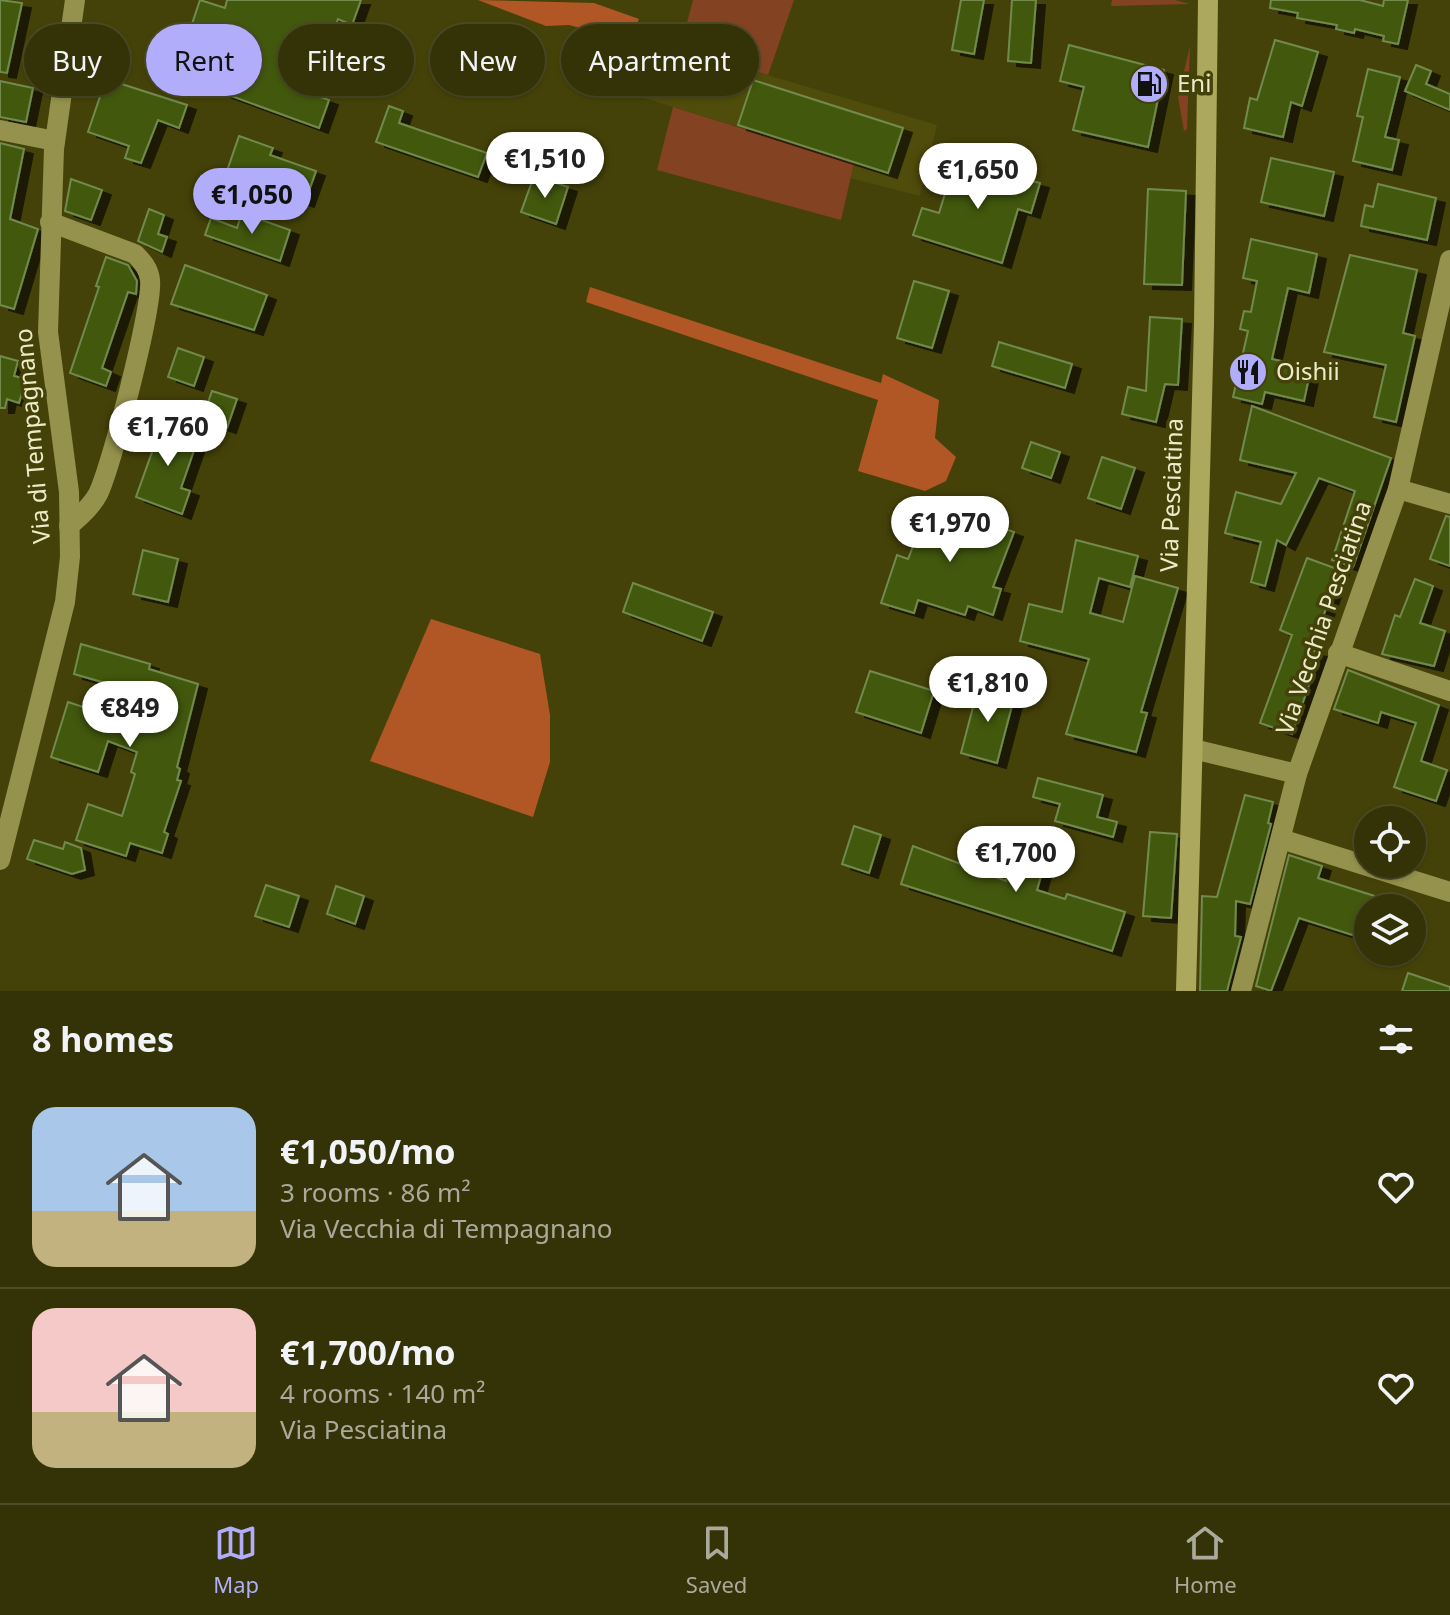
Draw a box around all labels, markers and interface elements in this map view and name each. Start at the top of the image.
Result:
chip: Buy [24,24,130,96]
chip: Rent [146,24,262,96]
chip: Filters [278,24,414,96]
chip: New [430,24,545,96]
chip: Apartment [561,24,759,96]
fuel station icon: Eni [1128,63,1170,105]
place label: Eni [1177,66,1211,99]
pin: €1,510 [480,132,610,200]
text: €1,510 [504,140,586,176]
pin: €1,650 [913,143,1043,211]
text: €1,650 [937,151,1019,187]
pin: €1,050 [187,168,317,236]
text: €1,050 [211,176,293,212]
street label: Via di Tempagnano [6,327,57,545]
restaurant icon: Oishii [1227,351,1269,393]
place label: Oishii [1276,354,1340,387]
pin: €1,760 [103,400,233,468]
text: €1,760 [127,408,209,444]
street label: Via Pesciatina [1151,417,1190,573]
pin: €1,970 [885,496,1015,564]
street label: Via Vecchia Pesciatina [1267,496,1378,739]
text: €1,970 [909,504,991,540]
pin: €1,810 [923,656,1053,724]
text: €1,810 [947,664,1029,700]
pin: €849 [83,681,177,749]
text: €849 [100,689,160,725]
map controls [1354,806,1426,966]
button: locate [1354,806,1426,878]
pin: €1,700 [951,826,1081,894]
text: €1,700 [975,834,1057,870]
button: layers [1354,894,1426,966]
text: 8 homes [32,1016,174,1062]
icon: filters [1374,1017,1418,1061]
text: €1,050/mo [280,1128,455,1174]
icon: home [96,1139,192,1235]
icon: heart [1374,1165,1418,1209]
text: 3 rooms · 86 m² [280,1174,470,1210]
text: Via Vecchia di Tempagnano [280,1210,613,1246]
text: €1,700/mo [280,1329,455,1375]
icon: home [96,1340,192,1436]
icon: heart [1374,1366,1418,1410]
text: 4 rooms · 140 m² [280,1375,485,1411]
text: Via Pesciatina [280,1411,447,1447]
tab: Map [213,1521,259,1599]
tab: Saved [686,1521,747,1599]
tab: Home [1174,1521,1237,1599]

